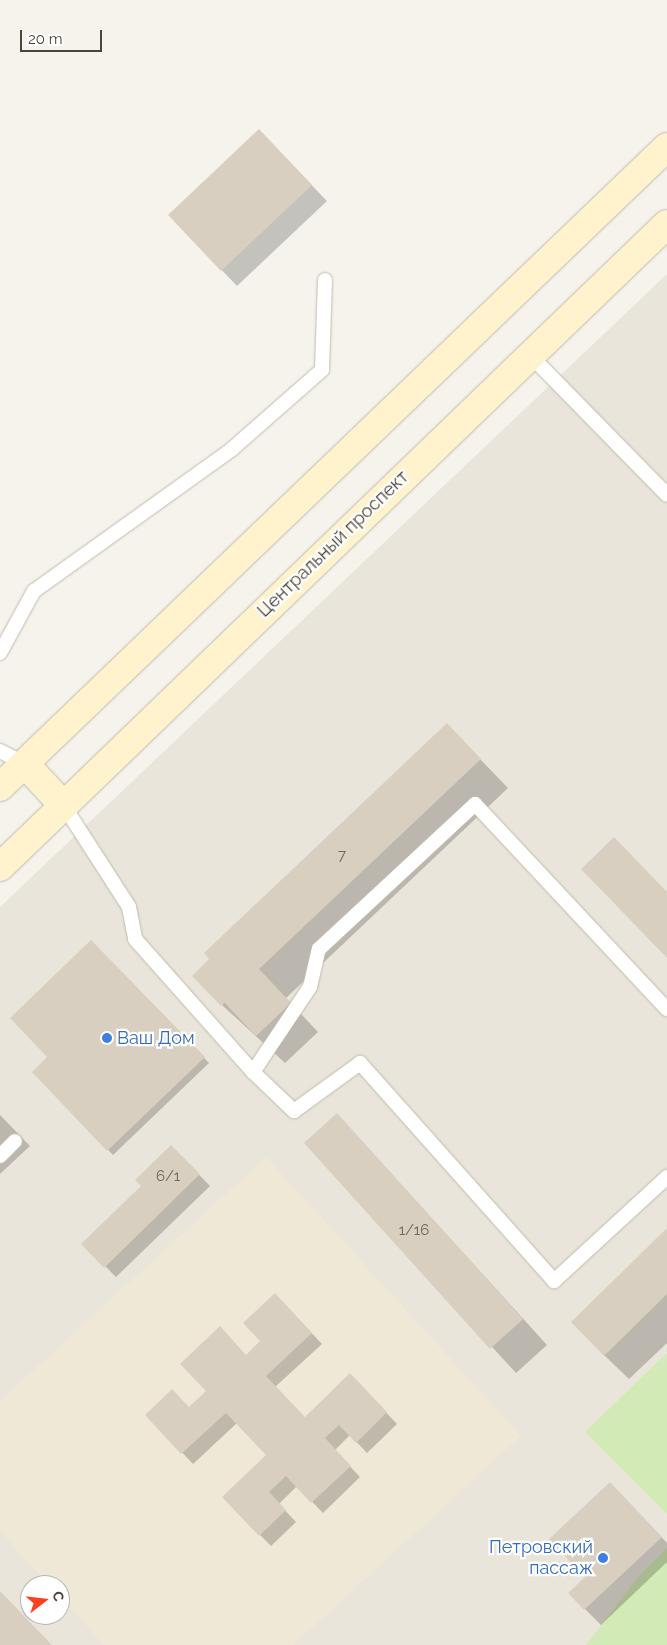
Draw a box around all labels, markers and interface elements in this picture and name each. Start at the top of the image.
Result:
scale bar [22,20,105,52]
text: 20 m [28,30,63,48]
street label: Центральный проспект [253,466,413,622]
house number: 7 [338,847,346,865]
place label: Ваш Дом [117,1027,195,1049]
marker: Ваш Дом [101,1032,113,1044]
house number: 6/1 [156,1168,180,1186]
house number: 1/16 [399,1222,429,1240]
place label: Петровский пассаж [489,1537,593,1580]
marker: Петровский пассаж [597,1552,609,1564]
north arrow [20,1575,70,1625]
text: С [49,1589,67,1603]

